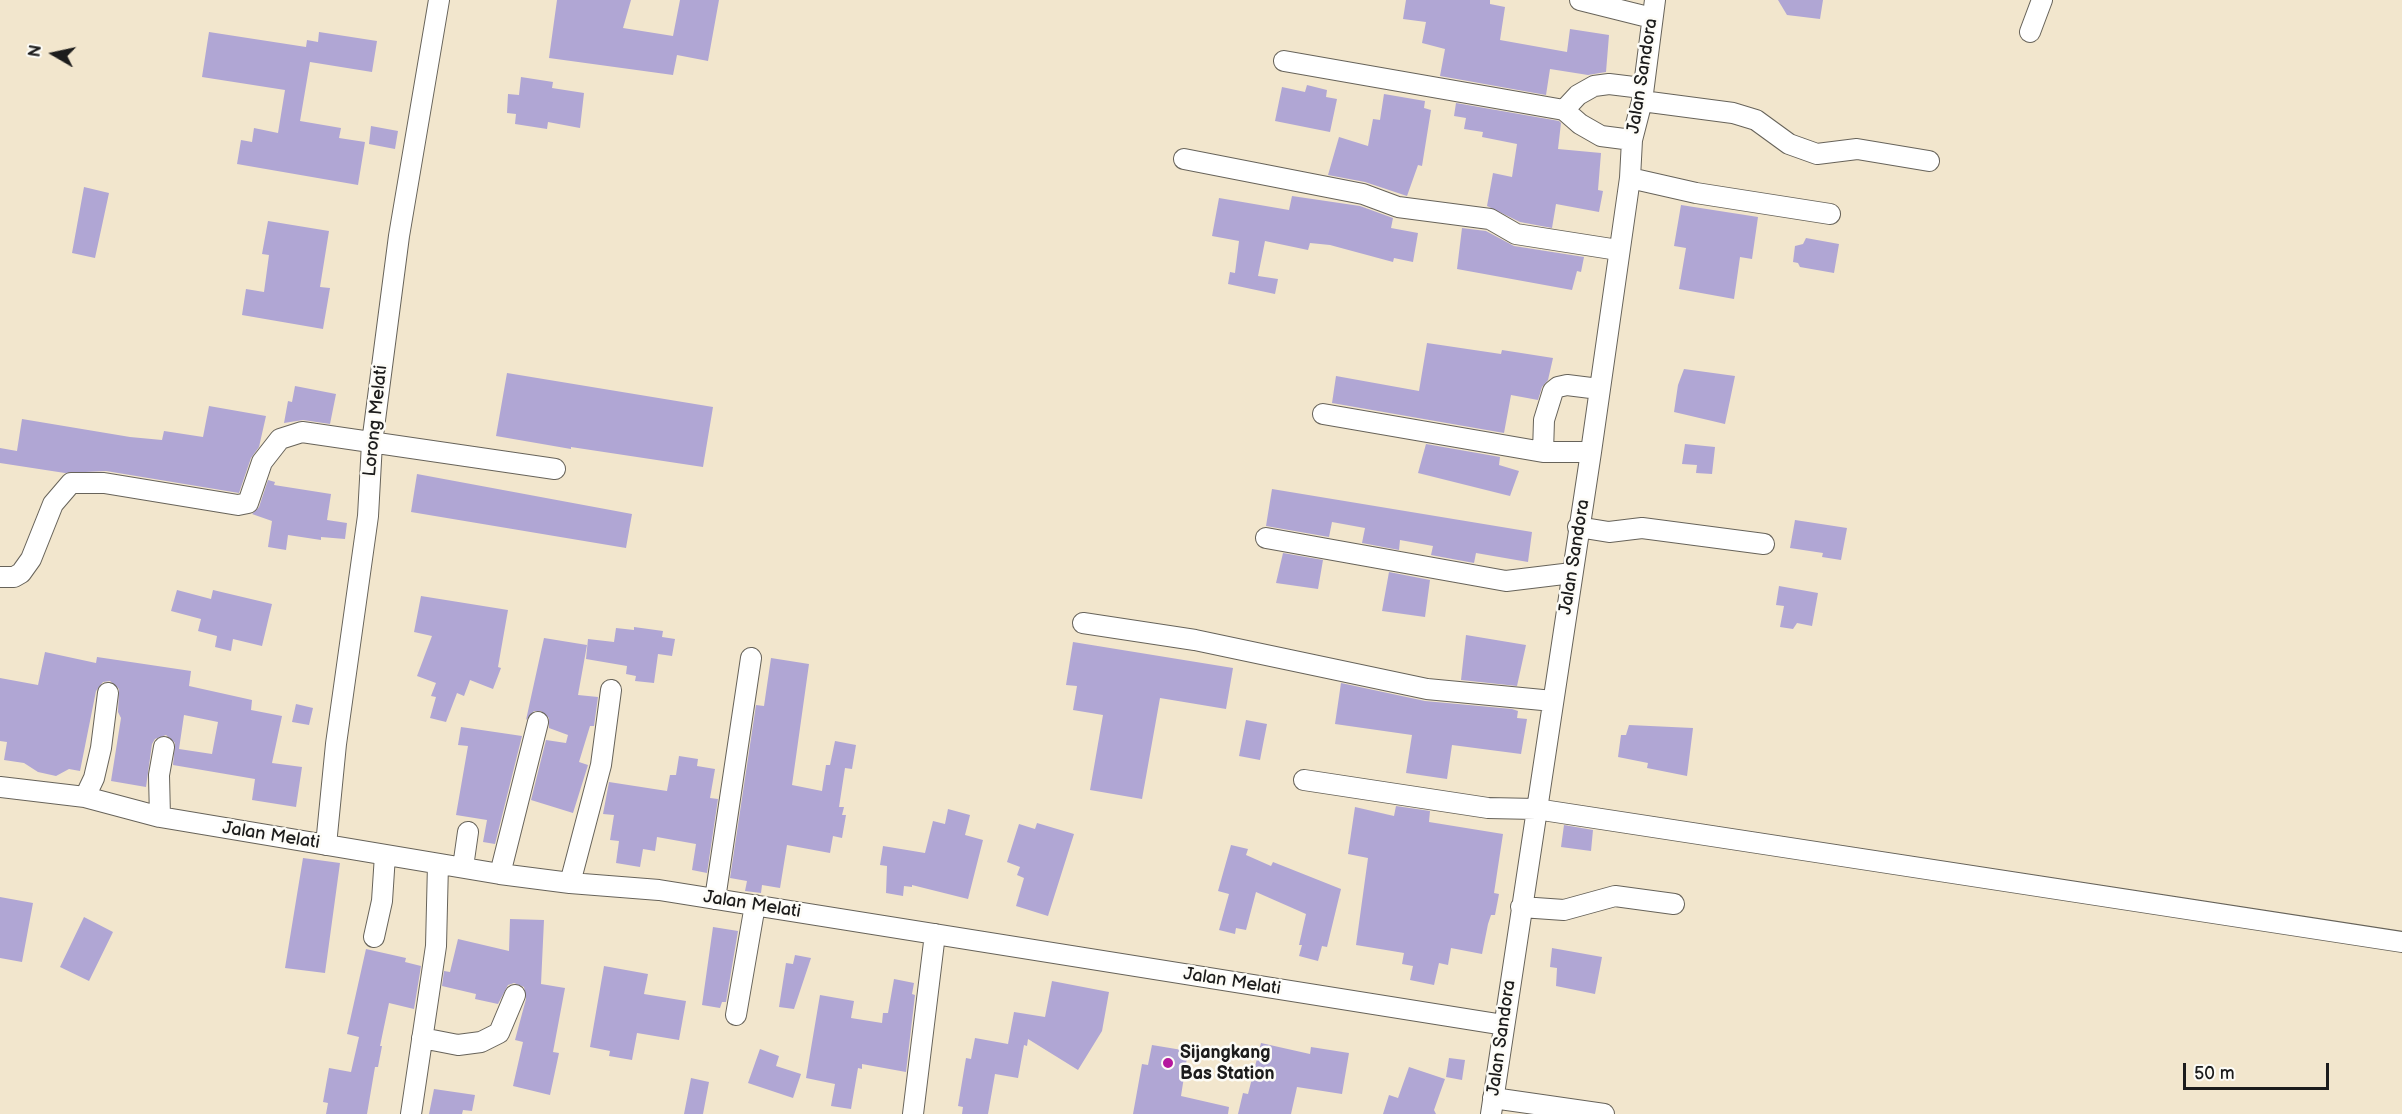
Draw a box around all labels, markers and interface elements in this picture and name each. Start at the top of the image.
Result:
street label: Jalan Sandora [1623,17,1663,135]
north arrow [24,24,84,84]
text: N [25,44,46,59]
street label: Lorong Melati [359,364,393,478]
street label: Jalan Sandora [1555,498,1595,616]
street label: Jalan Melati [221,818,321,854]
street label: Jalan Melati [702,887,802,923]
street label: Jalan Melati [1182,964,1282,1000]
street label: Jalan Sandora [1483,979,1521,1097]
place label: Sijangkang Bas Station [1180,1042,1274,1084]
scale bar [2186,1051,2332,1089]
marker: Sijangkang Bas Station [1161,1056,1175,1070]
text: 50 m [2194,1063,2235,1084]

